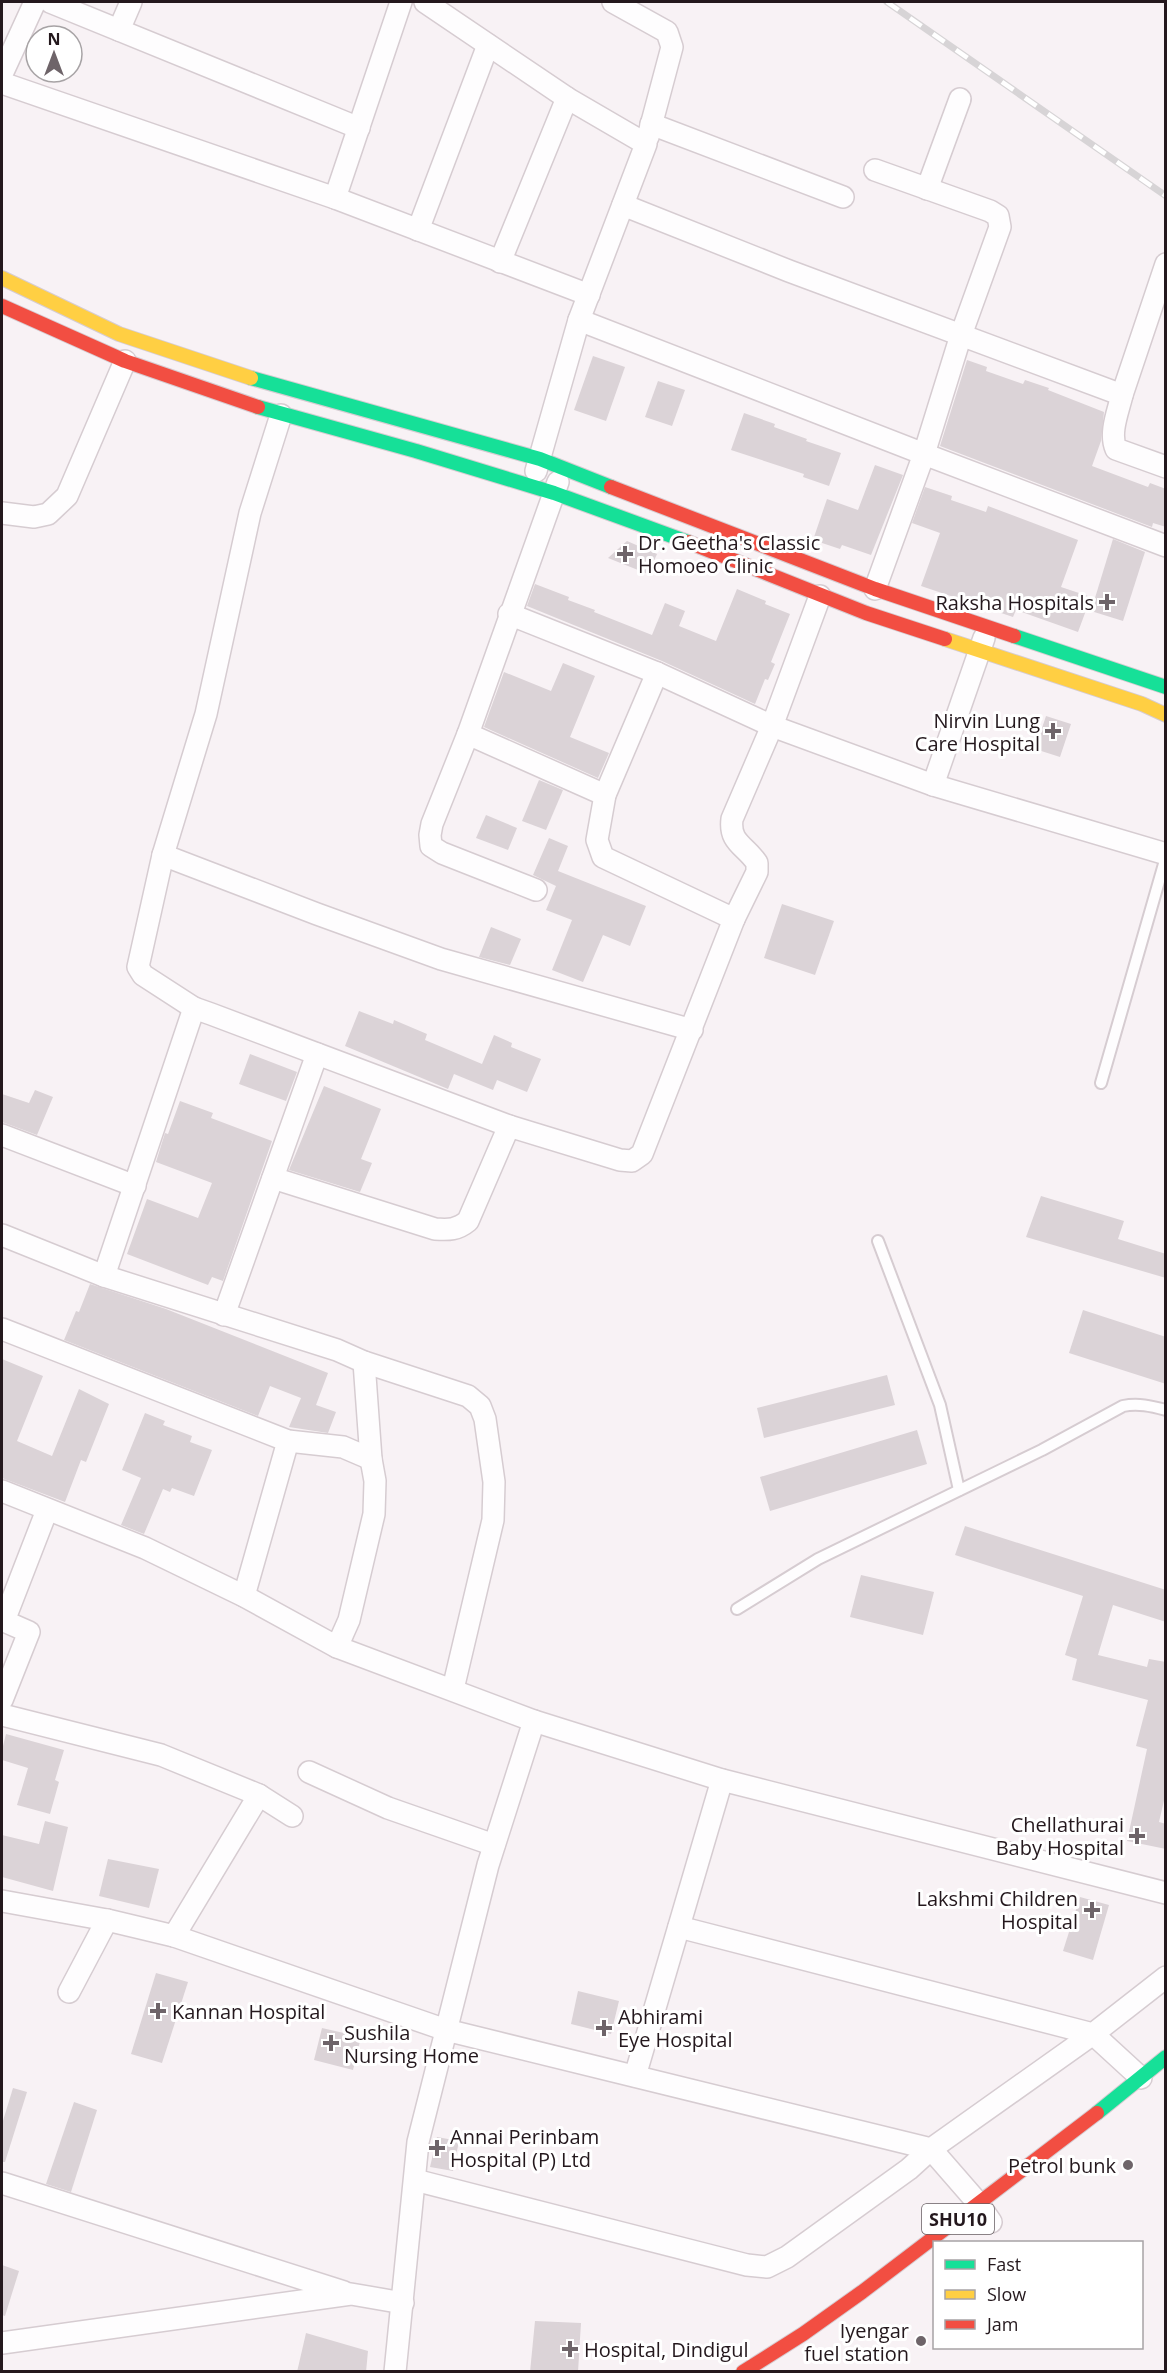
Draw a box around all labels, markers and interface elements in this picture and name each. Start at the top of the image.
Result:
north arrow [24,24,84,84]
text: N [47,28,61,50]
place label: Dr. Geetha's Classic Homoeo Clinic [638,529,820,579]
marker: Dr. Geetha's Classic Homoeo Clinic [616,545,634,563]
place label: Raksha Hospitals [936,589,1094,616]
marker: Raksha Hospitals [1098,593,1116,611]
place label: Nirvin Lung Care Hospital [915,707,1040,757]
marker: Nirvin Lung Care Hospital [1044,722,1062,740]
place label: Chellathurai Baby Hospital [996,1811,1124,1861]
marker: Chellathurai Baby Hospital [1128,1827,1146,1845]
place label: Lakshmi Children Hospital [917,1885,1078,1935]
marker: Lakshmi Children Hospital [1083,1901,1101,1919]
place label: Kannan Hospital [172,1998,325,2025]
marker: Kannan Hospital [149,2002,167,2020]
place label: Abhirami Eye Hospital [618,2003,732,2053]
place label: Sushila Nursing Home [344,2019,479,2069]
marker: Abhirami Eye Hospital [595,2019,613,2037]
marker: Sushila Nursing Home [322,2034,340,2052]
place label: Annai Perinbam Hospital (P) Ltd [450,2123,599,2173]
marker: Annai Perinbam Hospital (P) Ltd [428,2139,446,2157]
place label: Petrol bunk [1008,2152,1116,2179]
marker: Petrol bunk [1121,2158,1135,2172]
road number: SHU10 [922,2204,994,2234]
legend [933,2241,1143,2349]
text: Fast [987,2252,1021,2276]
text: Slow [987,2282,1026,2306]
text: Jam [985,2312,1019,2336]
place label: Iyengar fuel station [804,2317,909,2367]
marker: Iyengar fuel station [914,2334,928,2348]
place label: Hospital, Dindigul [584,2336,749,2363]
marker: Hospital, Dindigul [561,2340,579,2358]

